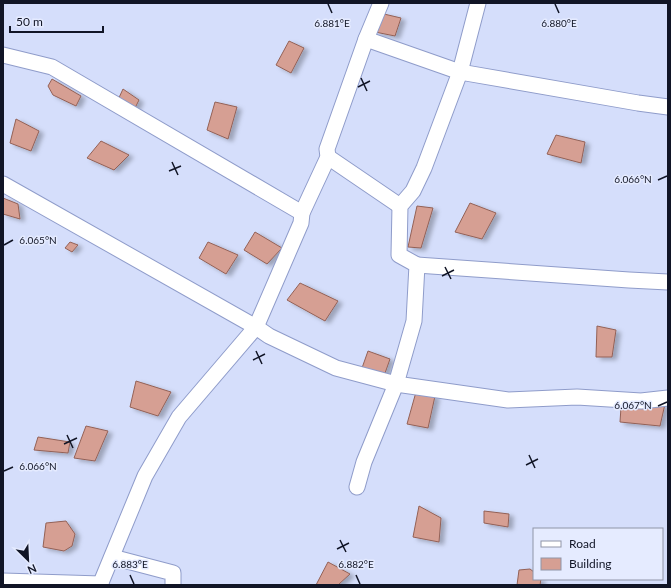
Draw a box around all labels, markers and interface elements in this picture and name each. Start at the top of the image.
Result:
scale bar [10,8,103,34]
text: 50 m [16,14,43,29]
text: 6.881°E [314,17,350,29]
text: 6.880°E [541,17,577,29]
text: 6.066°N [614,173,652,185]
text: 6.065°N [19,234,57,246]
text: 6.067°N [614,399,652,411]
text: 6.066°N [19,460,57,472]
legend [533,528,663,580]
text: Road [569,536,596,551]
north arrow [8,540,48,580]
text: Building [569,556,612,571]
text: 6.883°E [112,558,148,570]
text: 6.882°E [338,558,374,570]
text: N [26,562,39,577]

